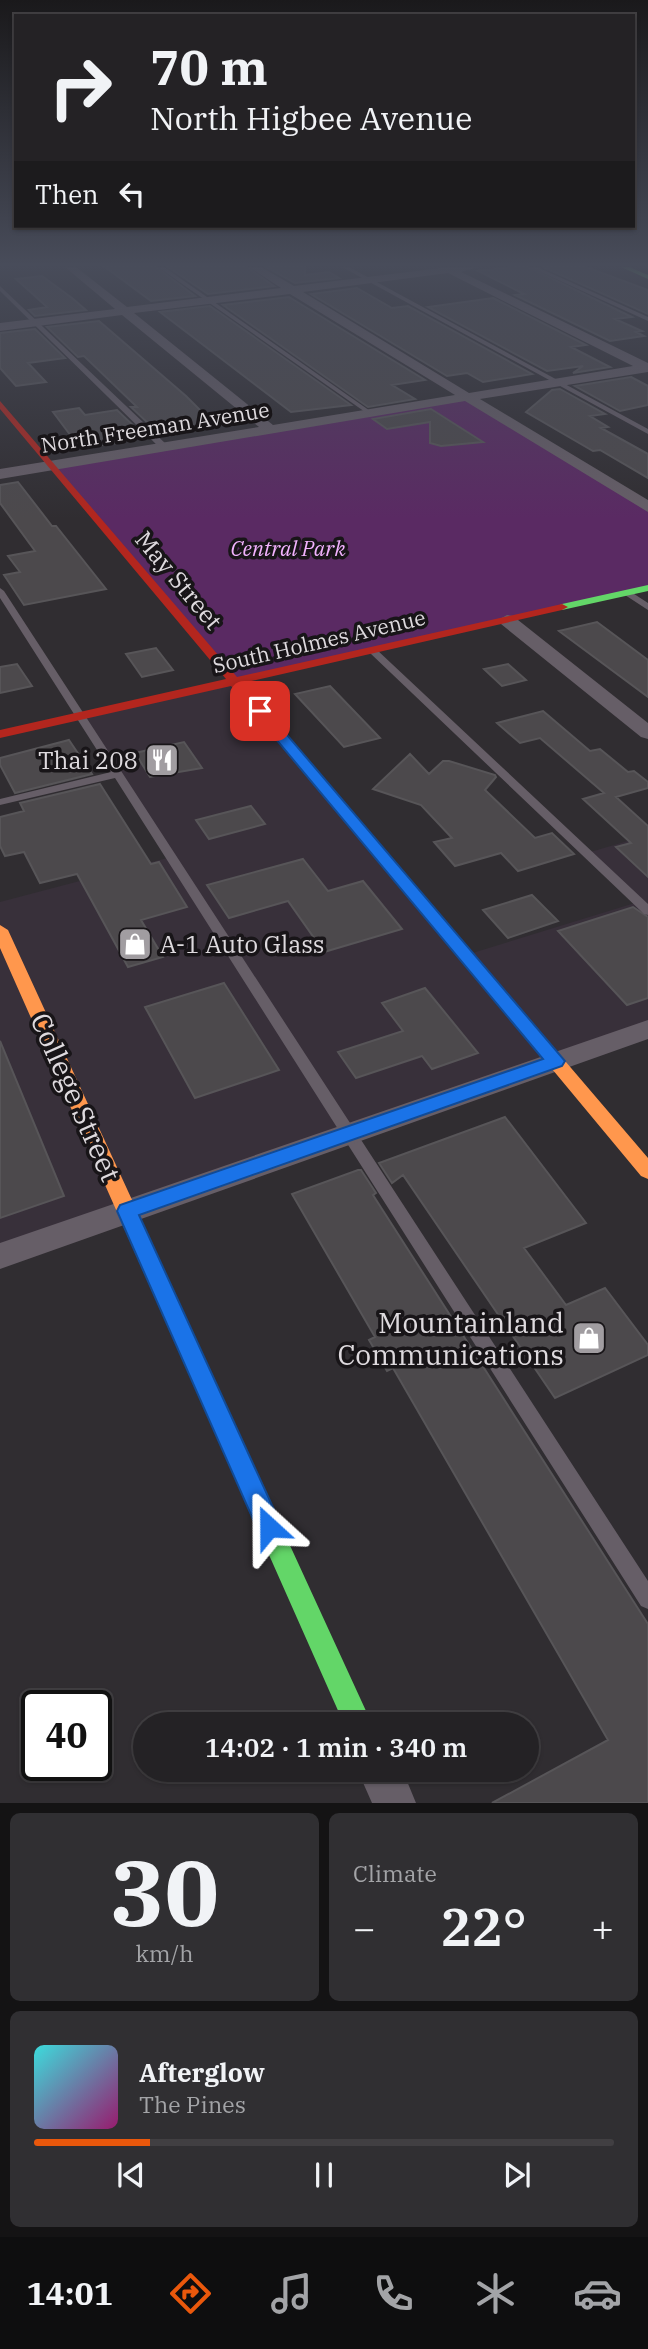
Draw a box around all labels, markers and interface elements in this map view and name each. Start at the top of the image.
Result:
text: 70 m [150,35,268,98]
icon: right [35,42,126,133]
text: North Higbee Avenue [150,97,472,139]
icon: left [113,175,151,213]
text: Then [35,177,99,211]
street label: North Freeman Avenue [39,395,271,459]
street label: May Street [128,524,230,636]
park label: Central Park [230,534,346,562]
street label: South Holmes Avenue [210,603,428,679]
pin [230,681,290,741]
icon: arrive [241,692,279,730]
restaurant icon: Thai 208 [143,741,181,779]
place label: Thai 208 [38,744,138,776]
shop icon: A-1 Auto Glass [116,925,154,963]
place label: A-1 Auto Glass [160,928,325,960]
street label: College Street [22,1007,130,1187]
place label: Mountainland Communications [337,1304,564,1373]
shop icon: Mountainland Communications [570,1319,608,1357]
position arrow [232,1490,306,1564]
speed limit sign: 40 [21,1690,112,1781]
text: 14:02 · 1 min · 340 m [205,1730,467,1764]
text: 30 [110,1833,219,1951]
text: Climate [353,1858,437,1888]
text: 22° [440,1893,527,1960]
text: − [353,1903,376,1952]
text: + [591,1903,614,1952]
text: km/h [135,1938,194,1968]
text: Afterglow [139,2055,265,2089]
text: The Pines [139,2089,246,2119]
icon: previous [112,2156,150,2194]
icon: pause [305,2156,343,2194]
icon: next [498,2156,536,2194]
icon: directions [166,2269,215,2318]
icon: music [267,2269,316,2318]
icon: phone [369,2269,418,2318]
icon: climate [471,2269,520,2318]
icon: car [573,2269,622,2318]
text: 14:01 [26,2272,113,2314]

